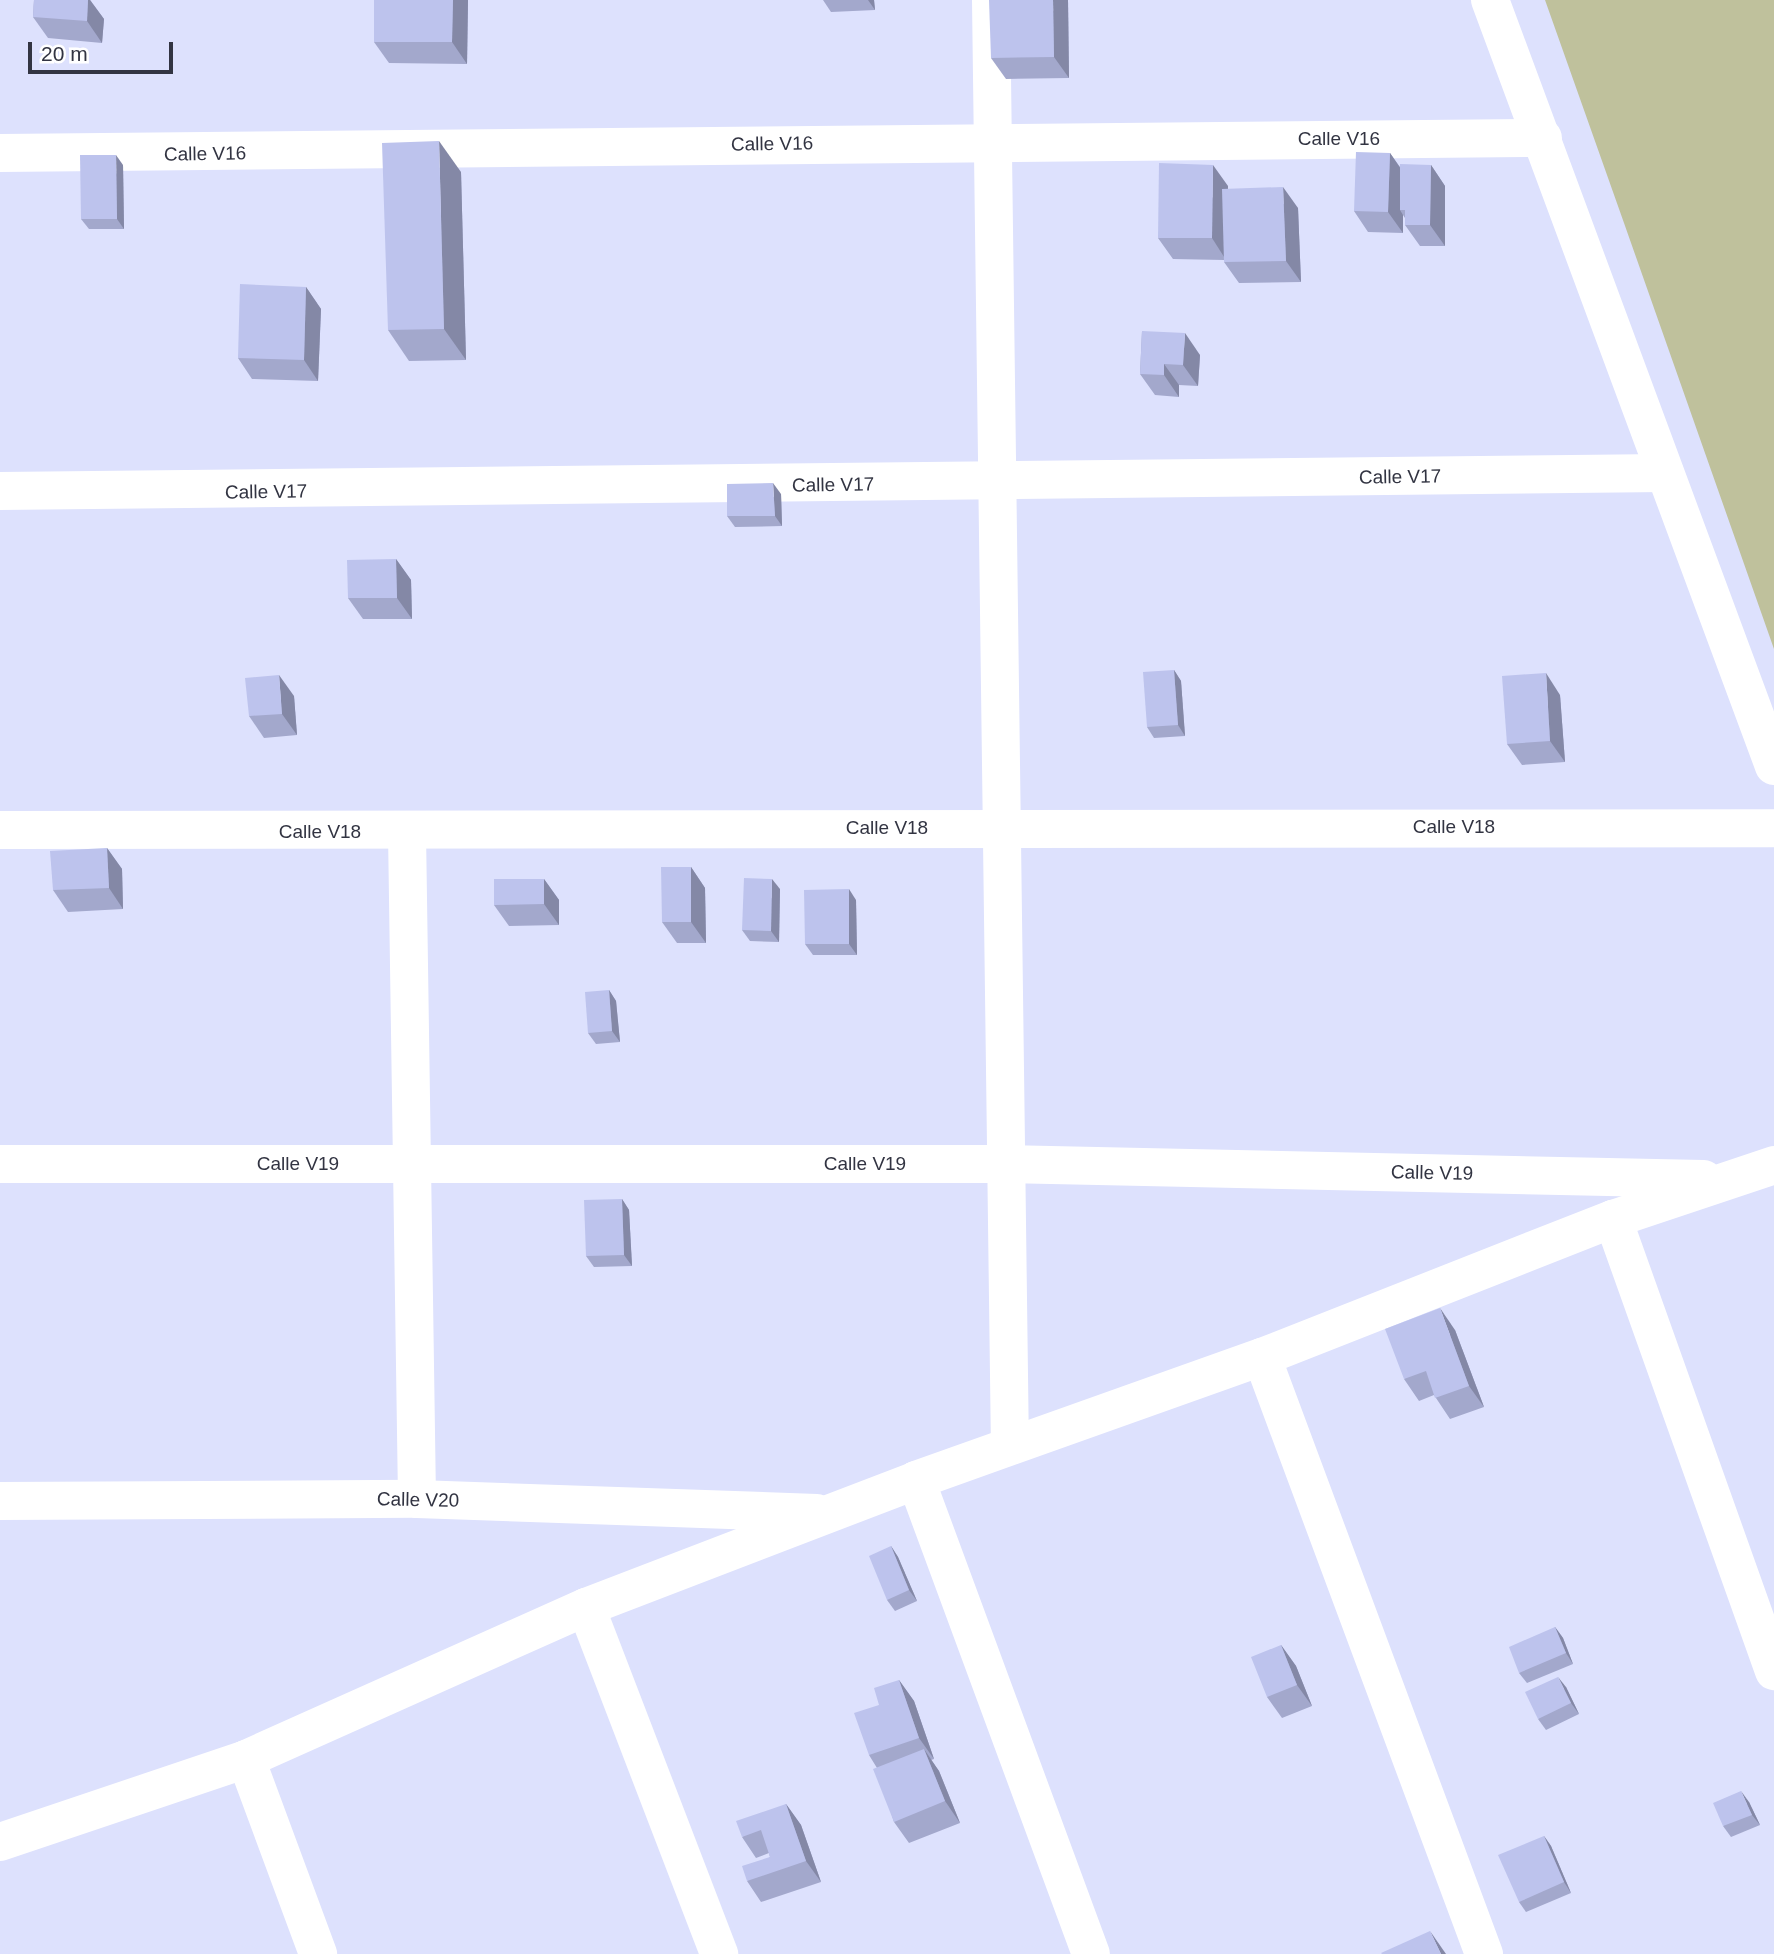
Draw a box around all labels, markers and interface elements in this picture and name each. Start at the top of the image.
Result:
scale bar [32,28,177,72]
text: 20 m [41,42,88,65]
street label: Calle V16 [1298,128,1380,150]
street label: Calle V16 [731,132,813,156]
street label: Calle V16 [164,142,246,166]
street label: Calle V17 [1359,465,1441,489]
street label: Calle V17 [792,473,874,497]
street label: Calle V17 [225,480,307,504]
street label: Calle V18 [1413,816,1495,838]
street label: Calle V18 [846,817,928,839]
street label: Calle V18 [279,821,361,843]
street label: Calle V19 [257,1153,339,1175]
street label: Calle V19 [824,1153,906,1175]
street label: Calle V19 [1391,1161,1473,1185]
street label: Calle V20 [377,1488,459,1512]

